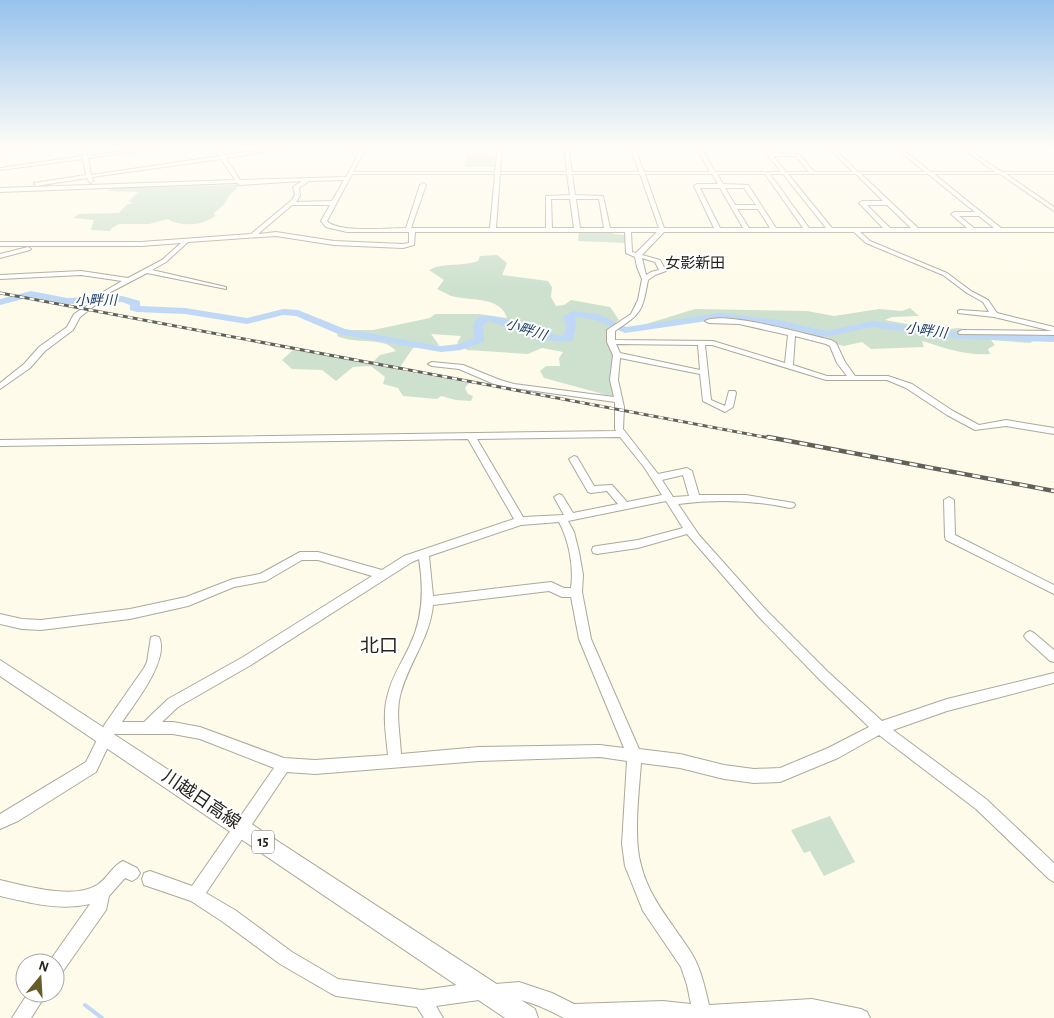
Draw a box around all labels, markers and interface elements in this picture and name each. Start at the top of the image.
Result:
district label: 女影新田 [665,255,725,271]
water label: 小畔川 [75,293,119,308]
water label: 小畔川 [504,316,550,344]
water label: 小畔川 [904,320,950,341]
district label: 北口 [360,636,398,656]
street label: 川越日高線 [159,766,244,833]
road number: 15 [252,830,274,854]
north arrow [15,953,65,1003]
text: N [37,958,51,975]

